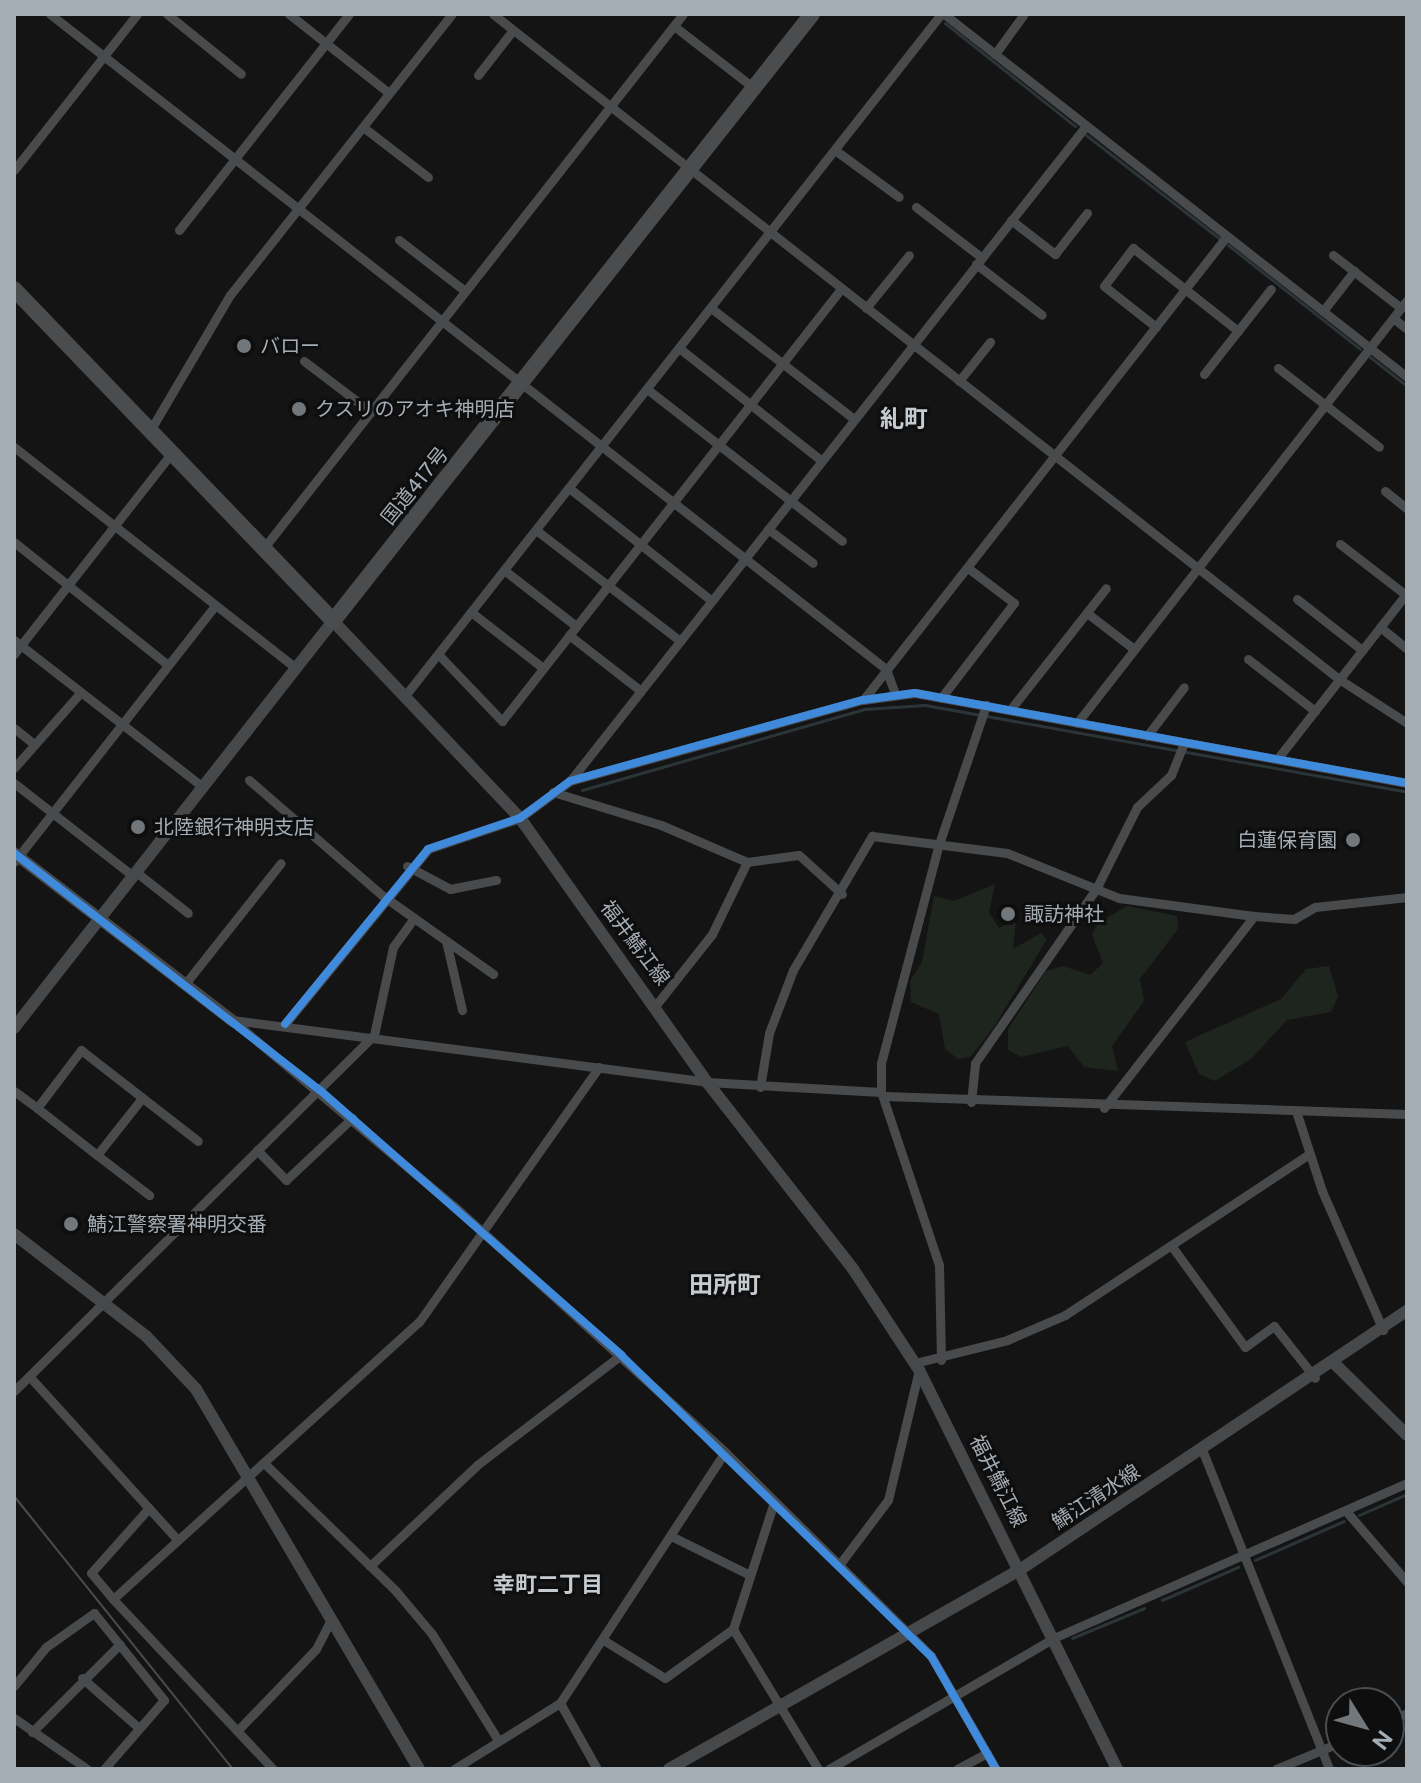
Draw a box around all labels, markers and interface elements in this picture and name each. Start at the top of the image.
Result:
place label: バロー [260,334,320,358]
marker: バロー [235,337,253,355]
place label: クスリのアオキ神明店 [315,397,515,421]
marker: クスリのアオキ神明店 [290,400,308,418]
district label: 糺町 [880,405,928,433]
street label: 国道417号 [376,442,454,530]
place label: 北陸銀行神明支店 [154,815,314,839]
marker: 北陸銀行神明支店 [129,818,147,836]
place label: 白蓮保育園 [1237,828,1337,852]
marker: 白蓮保育園 [1344,831,1362,849]
street label: 福井鯖江線 [595,896,675,990]
place label: 諏訪神社 [1024,902,1104,926]
marker: 諏訪神社 [999,905,1017,923]
place label: 鯖江警察署神明交番 [87,1212,267,1236]
marker: 鯖江警察署神明交番 [62,1215,80,1233]
district label: 田所町 [689,1271,761,1299]
street label: 福井鯖江線 [965,1431,1031,1531]
street label: 鯖江清水線 [1048,1460,1144,1534]
district label: 幸町二丁目 [493,1572,603,1598]
north arrow [1325,1687,1405,1767]
text: N [1367,1726,1398,1755]

